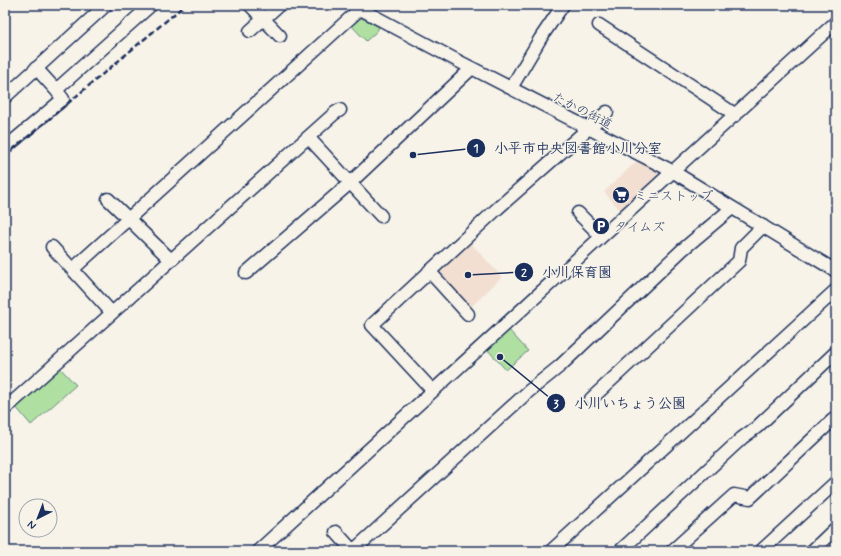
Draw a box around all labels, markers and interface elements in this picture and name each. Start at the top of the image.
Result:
street label: たかの街道 [549,89,615,134]
callout: 小平市中央図書館小川分室 [466,135,670,161]
text: 小平市中央図書館小川分室 [494,140,662,158]
text: 1 [473,141,479,157]
supermarket icon: ミニストップ [611,185,631,205]
place label: ミニストップ [634,188,713,205]
parking icon: タイムズ [591,216,611,236]
place label: タイムズ [614,219,665,236]
callout: 小川保育園 [514,259,620,285]
text: 小川保育園 [542,264,612,282]
text: 2 [521,266,527,282]
callout: 小川いちょう公園 [546,390,694,416]
text: 小川いちょう公園 [574,395,686,413]
text: 3 [553,397,559,413]
north arrow [18,498,58,538]
text: N [25,517,39,532]

